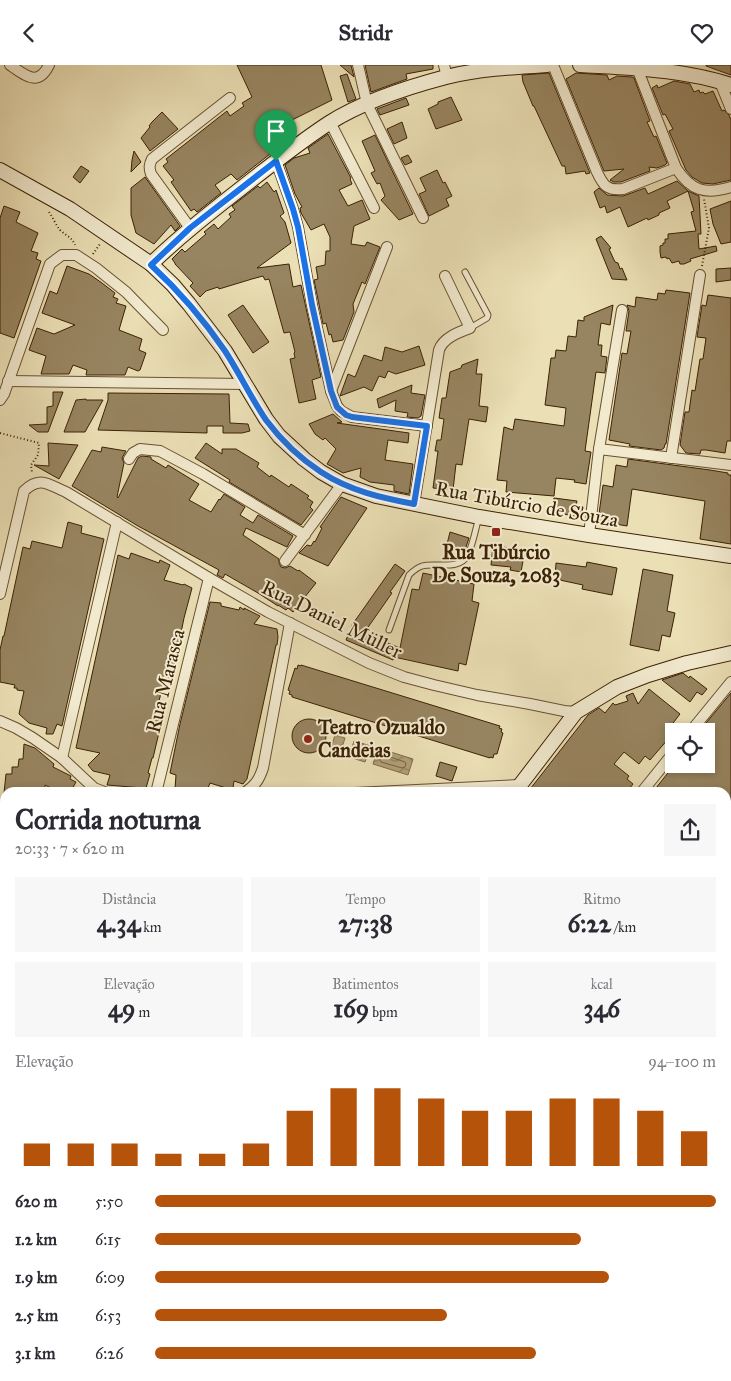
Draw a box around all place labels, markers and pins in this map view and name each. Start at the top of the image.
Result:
pin [255,110,297,161]
marker: Rua Tibúrcio De Souza, 2083 [490,526,502,538]
place label: Rua Tibúrcio De Souza, 2083 [432,540,560,588]
place label: Teatro Ozualdo Candeias [317,715,445,762]
marker: Teatro Ozualdo Candeias [302,733,314,745]

